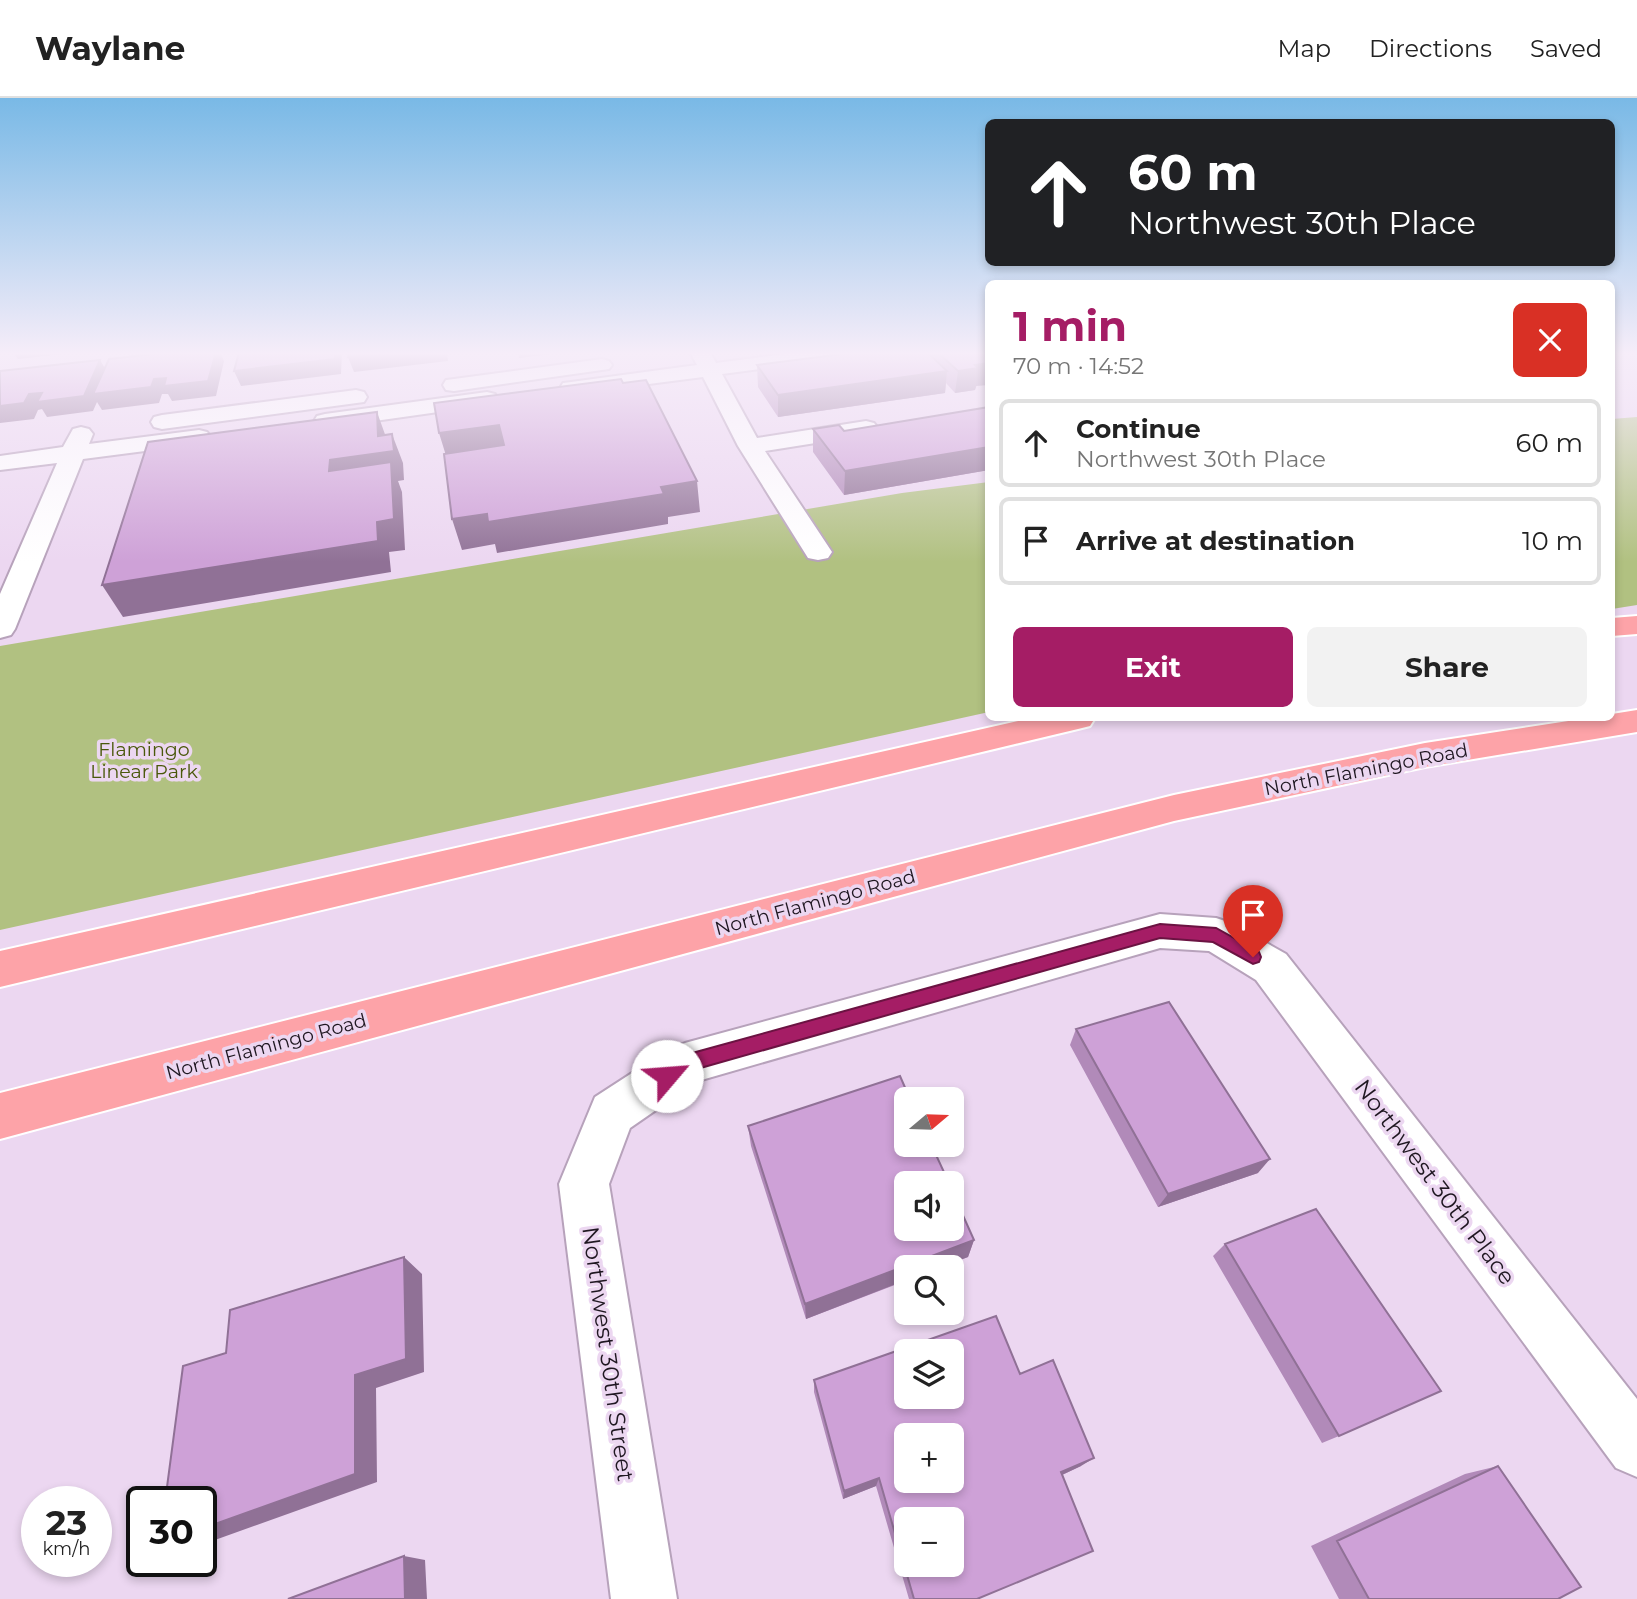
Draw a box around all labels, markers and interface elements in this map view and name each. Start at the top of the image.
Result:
text: Waylane [35,28,185,68]
text: Map [1278,34,1331,63]
text: Directions [1369,34,1492,63]
text: Saved [1530,34,1602,63]
text: 60 m [1128,143,1258,202]
icon: ahead [1013,147,1104,238]
text: Northwest 30th Place [1128,203,1476,242]
text: 1 min [1013,300,1127,352]
button: close [1513,303,1587,377]
text: 70 m · 14:52 [1013,352,1144,380]
text: Continue [1076,413,1201,445]
icon: ahead [1017,424,1055,462]
text: 60 m [1516,427,1583,459]
text: Northwest 30th Place [1076,445,1326,473]
icon: arrive [1017,522,1055,560]
text: Arrive at destination [1076,525,1355,557]
text: 10 m [1522,525,1583,557]
button: Exit [1013,627,1293,707]
button: Share [1307,627,1587,707]
park label: Flamingo Linear Park [90,738,198,783]
street label: North Flamingo Road [1262,738,1470,801]
street label: North Flamingo Road [712,865,918,940]
pin [1223,885,1283,957]
icon: arrive [1234,896,1272,934]
street label: North Flamingo Road [163,1009,369,1084]
position arrow [630,1039,704,1113]
street label: Northwest 30th Place [1349,1074,1521,1290]
north arrow [894,1087,964,1157]
map controls [894,1087,964,1577]
button: sound [894,1171,964,1241]
street label: Northwest 30th Street [576,1225,640,1483]
button: search [894,1255,964,1325]
button: layers [894,1339,964,1409]
button: + [894,1423,964,1493]
speed limit sign: 30 [126,1486,217,1577]
text: 23 [46,1501,87,1544]
button: − [894,1507,964,1577]
text: km/h [42,1538,91,1560]

